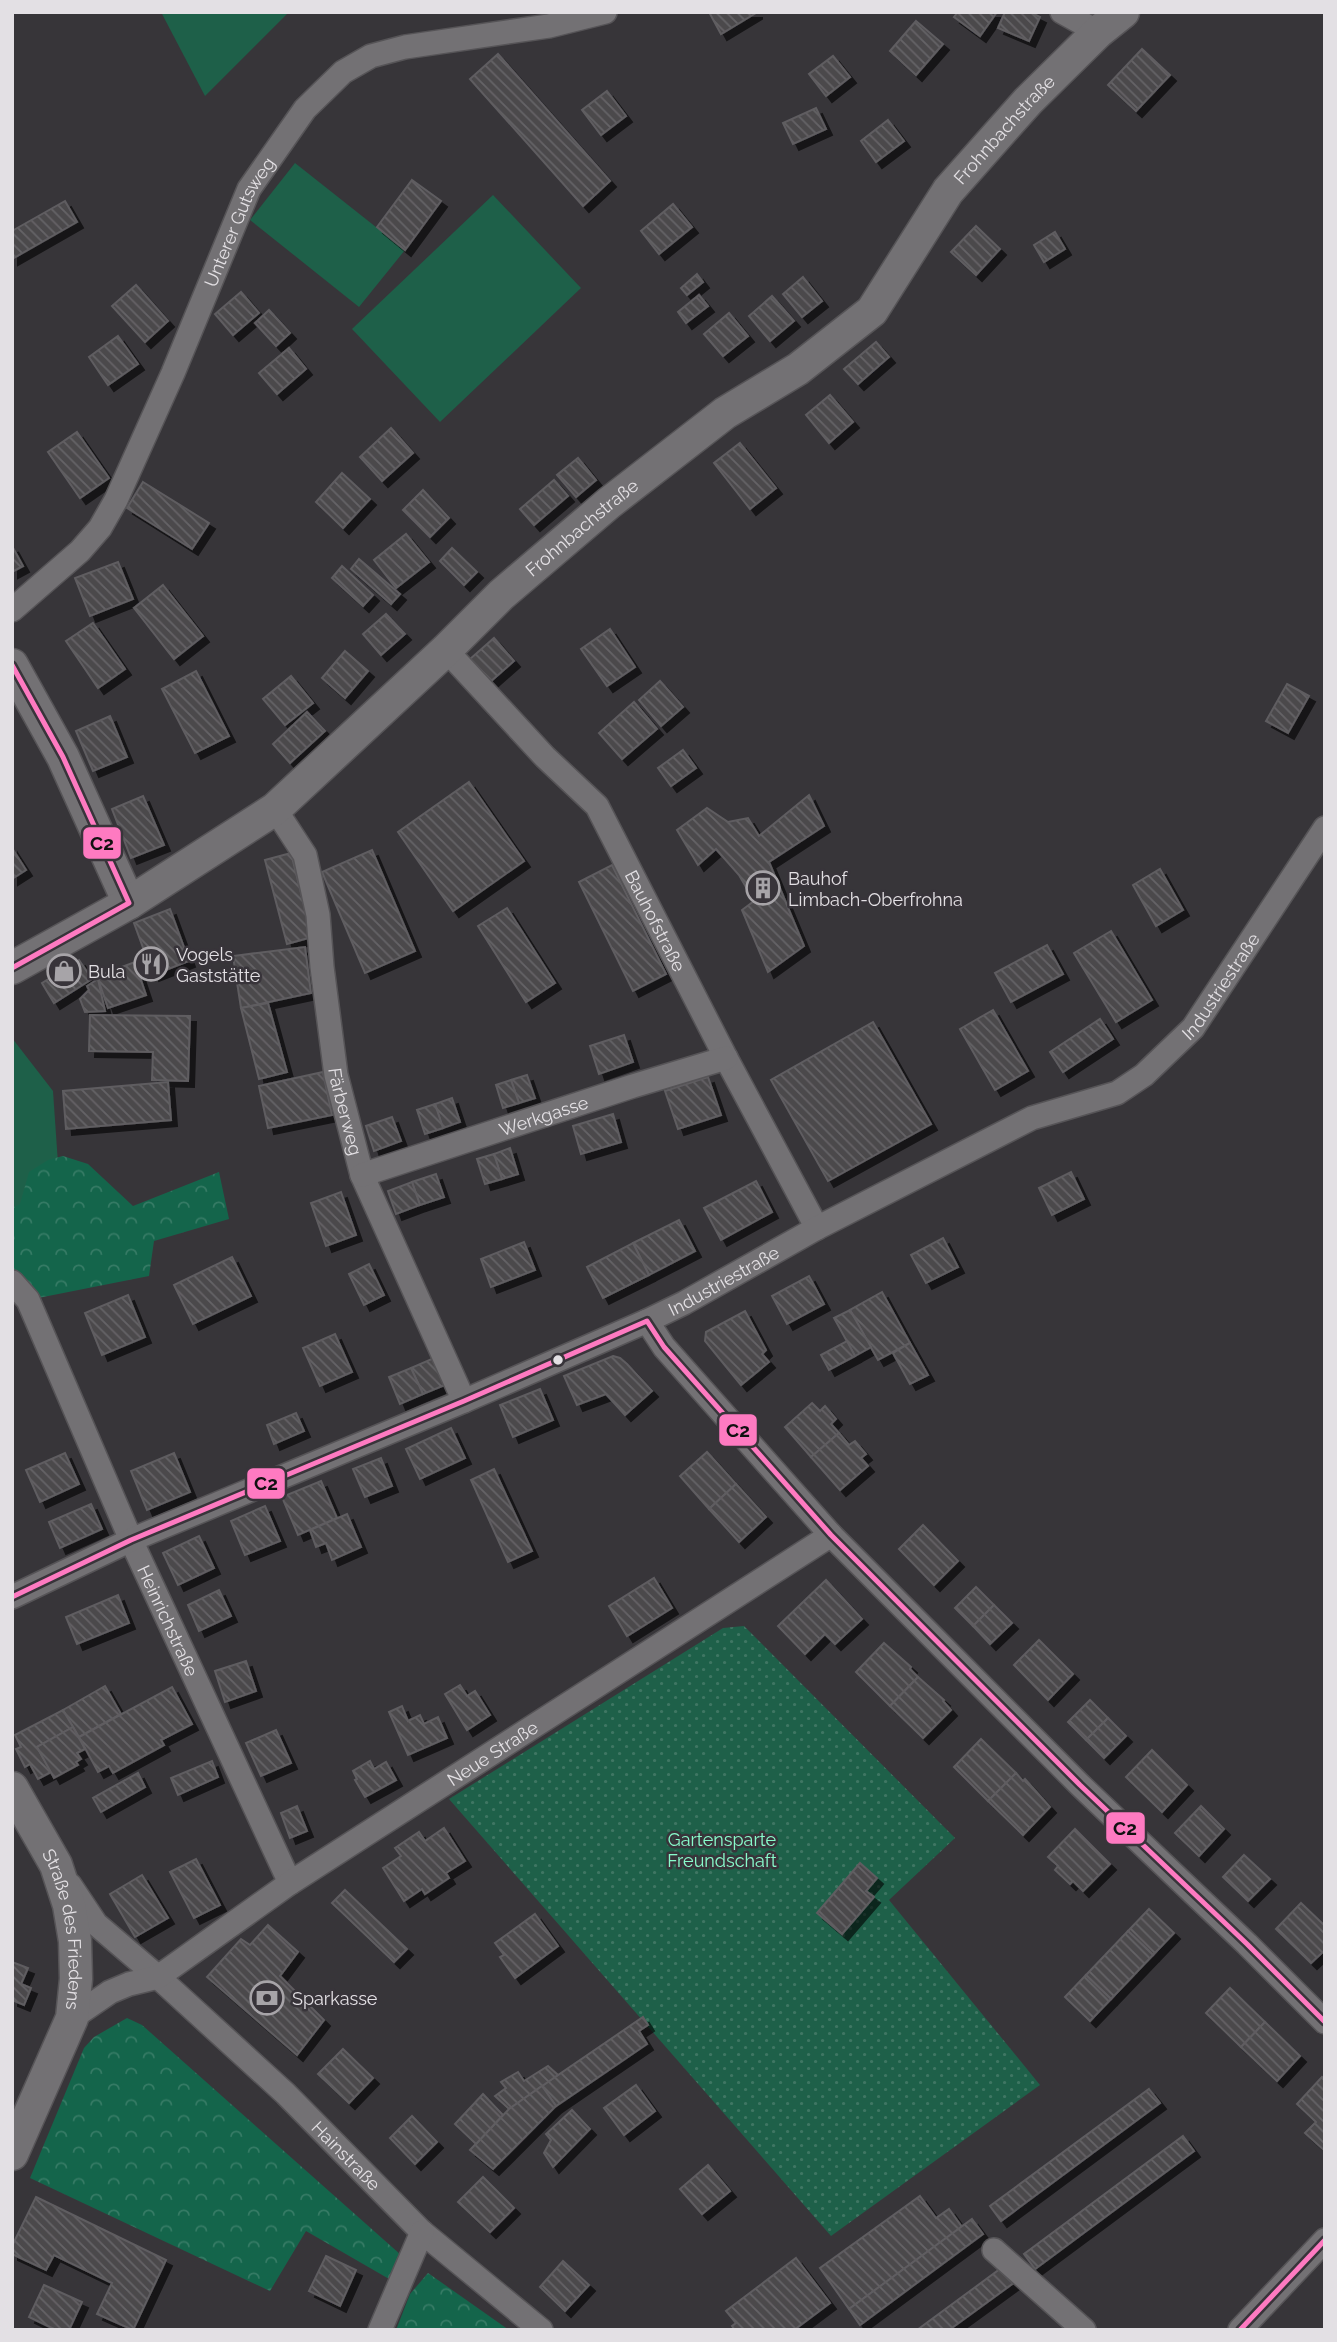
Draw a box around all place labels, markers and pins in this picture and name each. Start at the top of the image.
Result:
place label: Bauhof Limbach-Oberfrohna [788,868,963,910]
building icon: Bauhof Limbach-Oberfrohna [744,869,782,907]
place label: Vogels Gaststätte [176,944,261,986]
restaurant icon: Vogels Gaststätte [132,945,170,983]
shop icon: Bula [45,952,83,990]
place label: Bula [88,961,125,982]
unlabelled marker [551,1353,565,1367]
bank icon: Sparkasse [248,1979,286,2017]
place label: Sparkasse [292,1988,378,2009]

